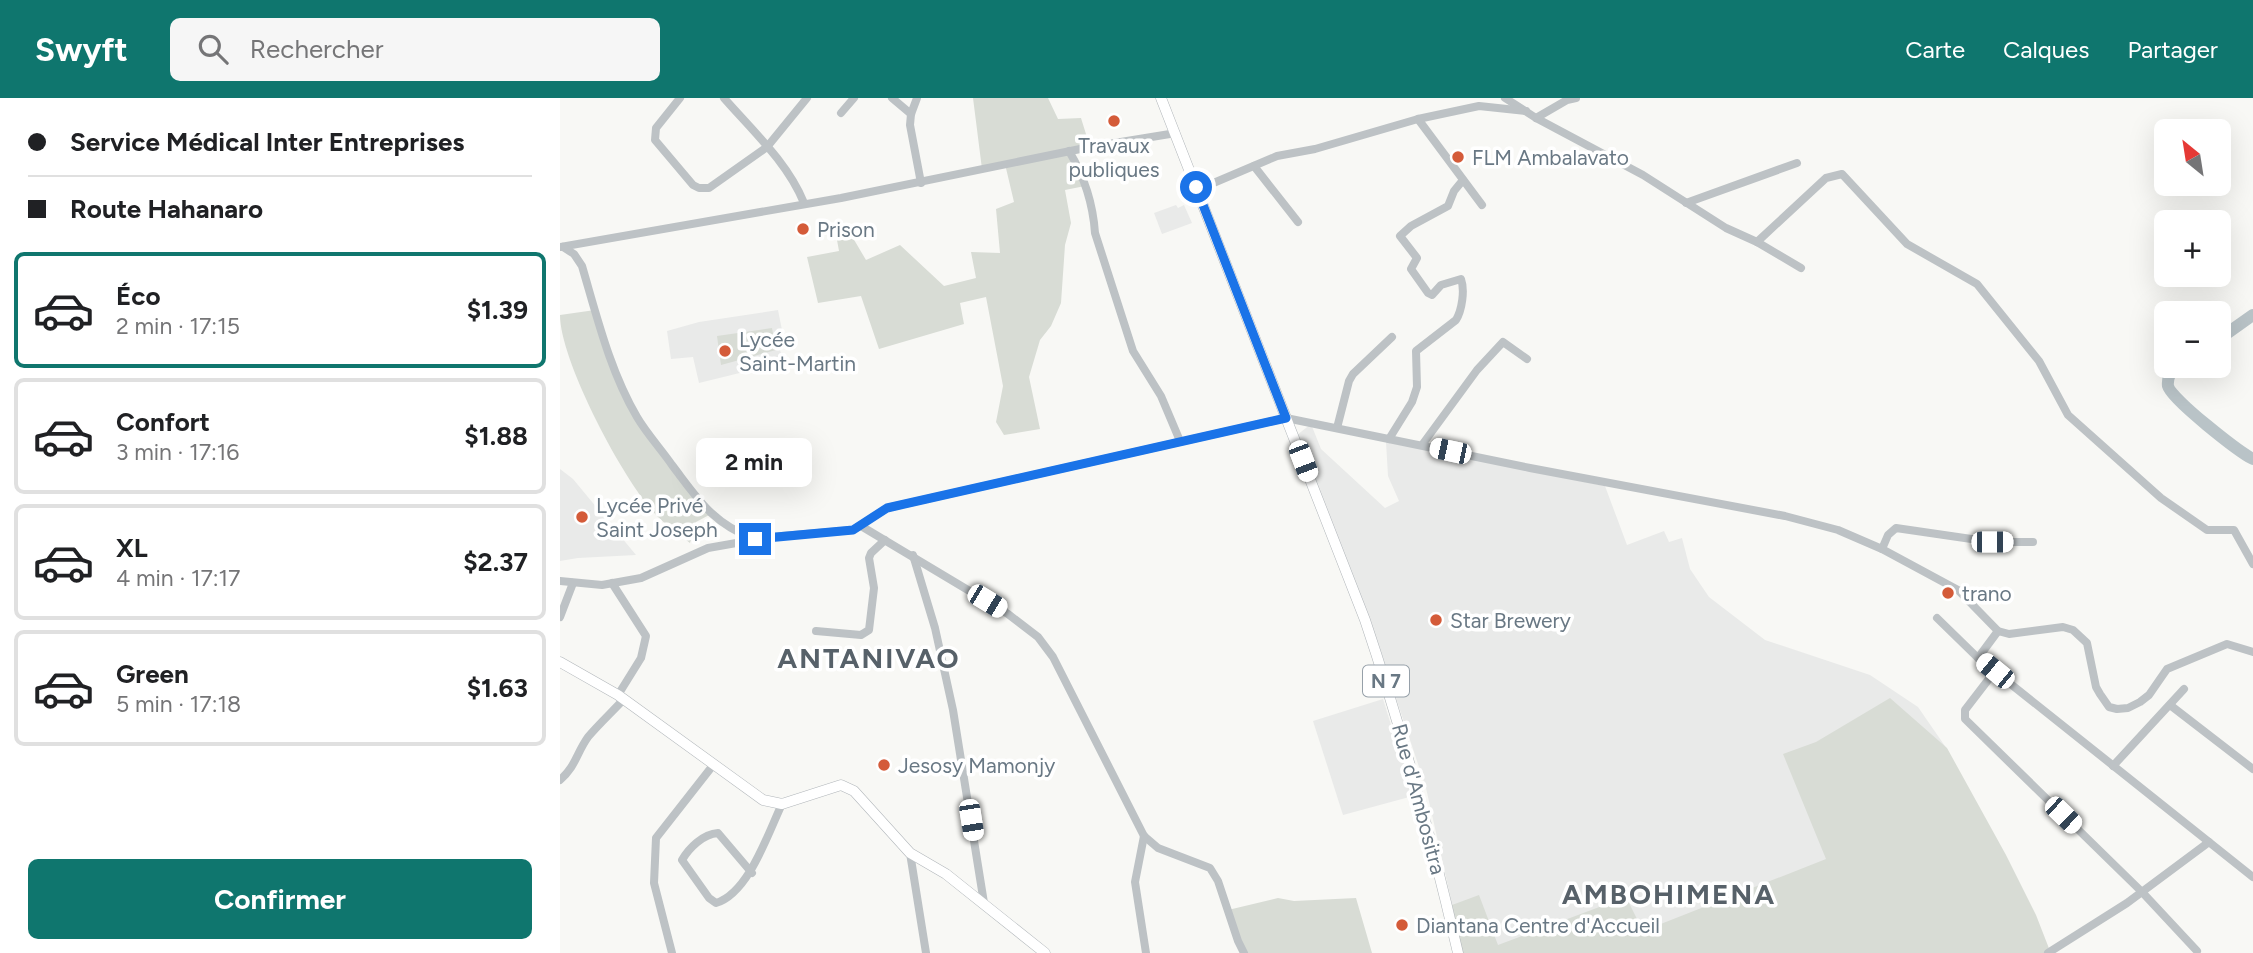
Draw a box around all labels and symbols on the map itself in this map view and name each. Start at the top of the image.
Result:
marker: Travaux publiques [1106,113,1122,129]
north arrow [2154,119,2231,196]
place label: Travaux publiques [1068,133,1160,182]
place label: FLM Ambalavato [1472,145,1629,170]
marker: FLM Ambalavato [1450,149,1466,165]
route start [1180,171,1212,203]
place label: Prison [817,217,875,242]
marker: Prison [795,221,811,237]
place label: Lycée Saint-Martin [739,327,856,376]
marker: Lycée Saint-Martin [717,343,733,359]
car [1428,436,1473,466]
callout: 2 min [697,438,813,486]
car [1286,438,1321,484]
place label: Lycée Privé Saint Joseph [596,493,718,542]
marker: Lycée Privé Saint Joseph [574,509,590,525]
route end [739,523,771,555]
car [1972,532,2014,553]
car [964,581,1011,621]
place label: trano [1962,581,2012,606]
marker: trano [1940,585,1956,601]
place label: Star Brewery [1450,608,1571,633]
marker: Star Brewery [1428,612,1444,628]
district label: ANTANIVAO [777,641,961,675]
car [1973,650,2018,692]
road number: N 7 [1363,666,1409,696]
street label: Rue d'Ambositra [1387,721,1451,877]
place label: Jesosy Mamonjy [898,753,1055,778]
marker: Jesosy Mamonjy [876,757,892,773]
car [2041,793,2086,837]
car [958,798,985,842]
district label: AMBOHIMENA [1562,877,1776,911]
place label: Diantana Centre d'Accueil [1416,913,1660,938]
marker: Diantana Centre d'Accueil [1394,917,1410,933]

